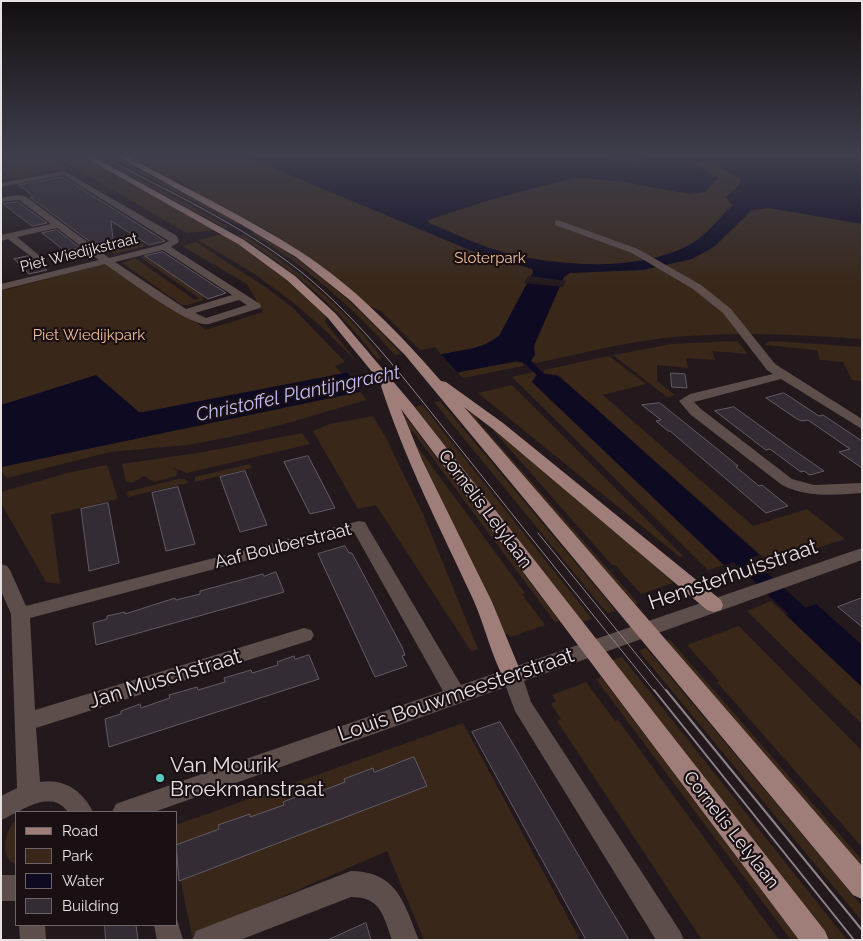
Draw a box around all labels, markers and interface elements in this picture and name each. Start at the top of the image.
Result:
street label: Piet Wiedijkstraat [18,230,140,276]
park label: Sloterpark [454,249,526,267]
park label: Piet Wiedijkpark [33,326,145,344]
water label: Christoffel Plantijngracht [194,361,402,427]
street label: Cornelis Lelylaan [433,445,537,573]
street label: Aaf Bouberstraat [212,519,354,573]
street label: Hemsterhuisstraat [645,534,821,616]
street label: Louis Bouwmeesterstraat [335,643,577,747]
street label: Jan Muschstraat [86,644,244,714]
place label: Van Mourik Broekmanstraat [170,753,324,803]
street label: Cornelis Lelylaan [679,767,783,893]
marker: Van Mourik Broekmanstraat [154,772,166,784]
legend [15,811,178,926]
text: Road [62,822,98,840]
text: Park [62,847,93,865]
text: Water [62,872,104,890]
text: Building [62,897,119,915]

